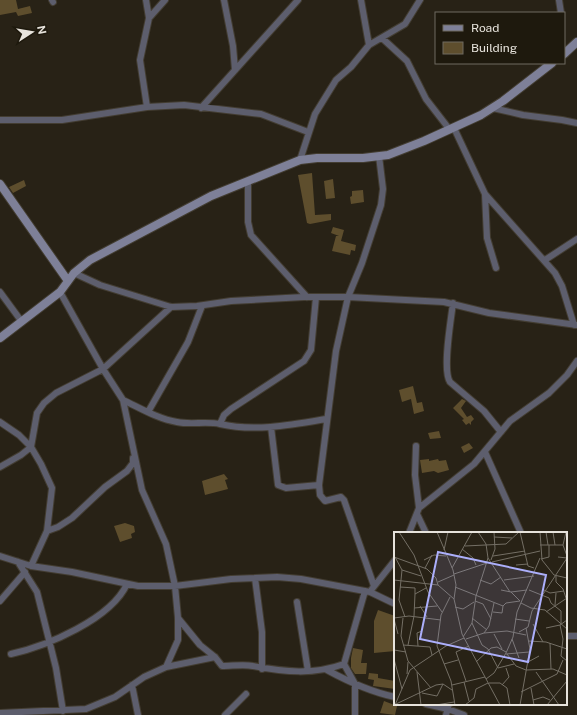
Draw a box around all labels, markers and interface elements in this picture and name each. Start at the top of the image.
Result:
north arrow [12,12,52,52]
legend [435,12,565,64]
text: Road [471,21,499,35]
text: N [35,24,49,35]
text: Building [471,41,517,55]
inset map [394,532,567,705]

